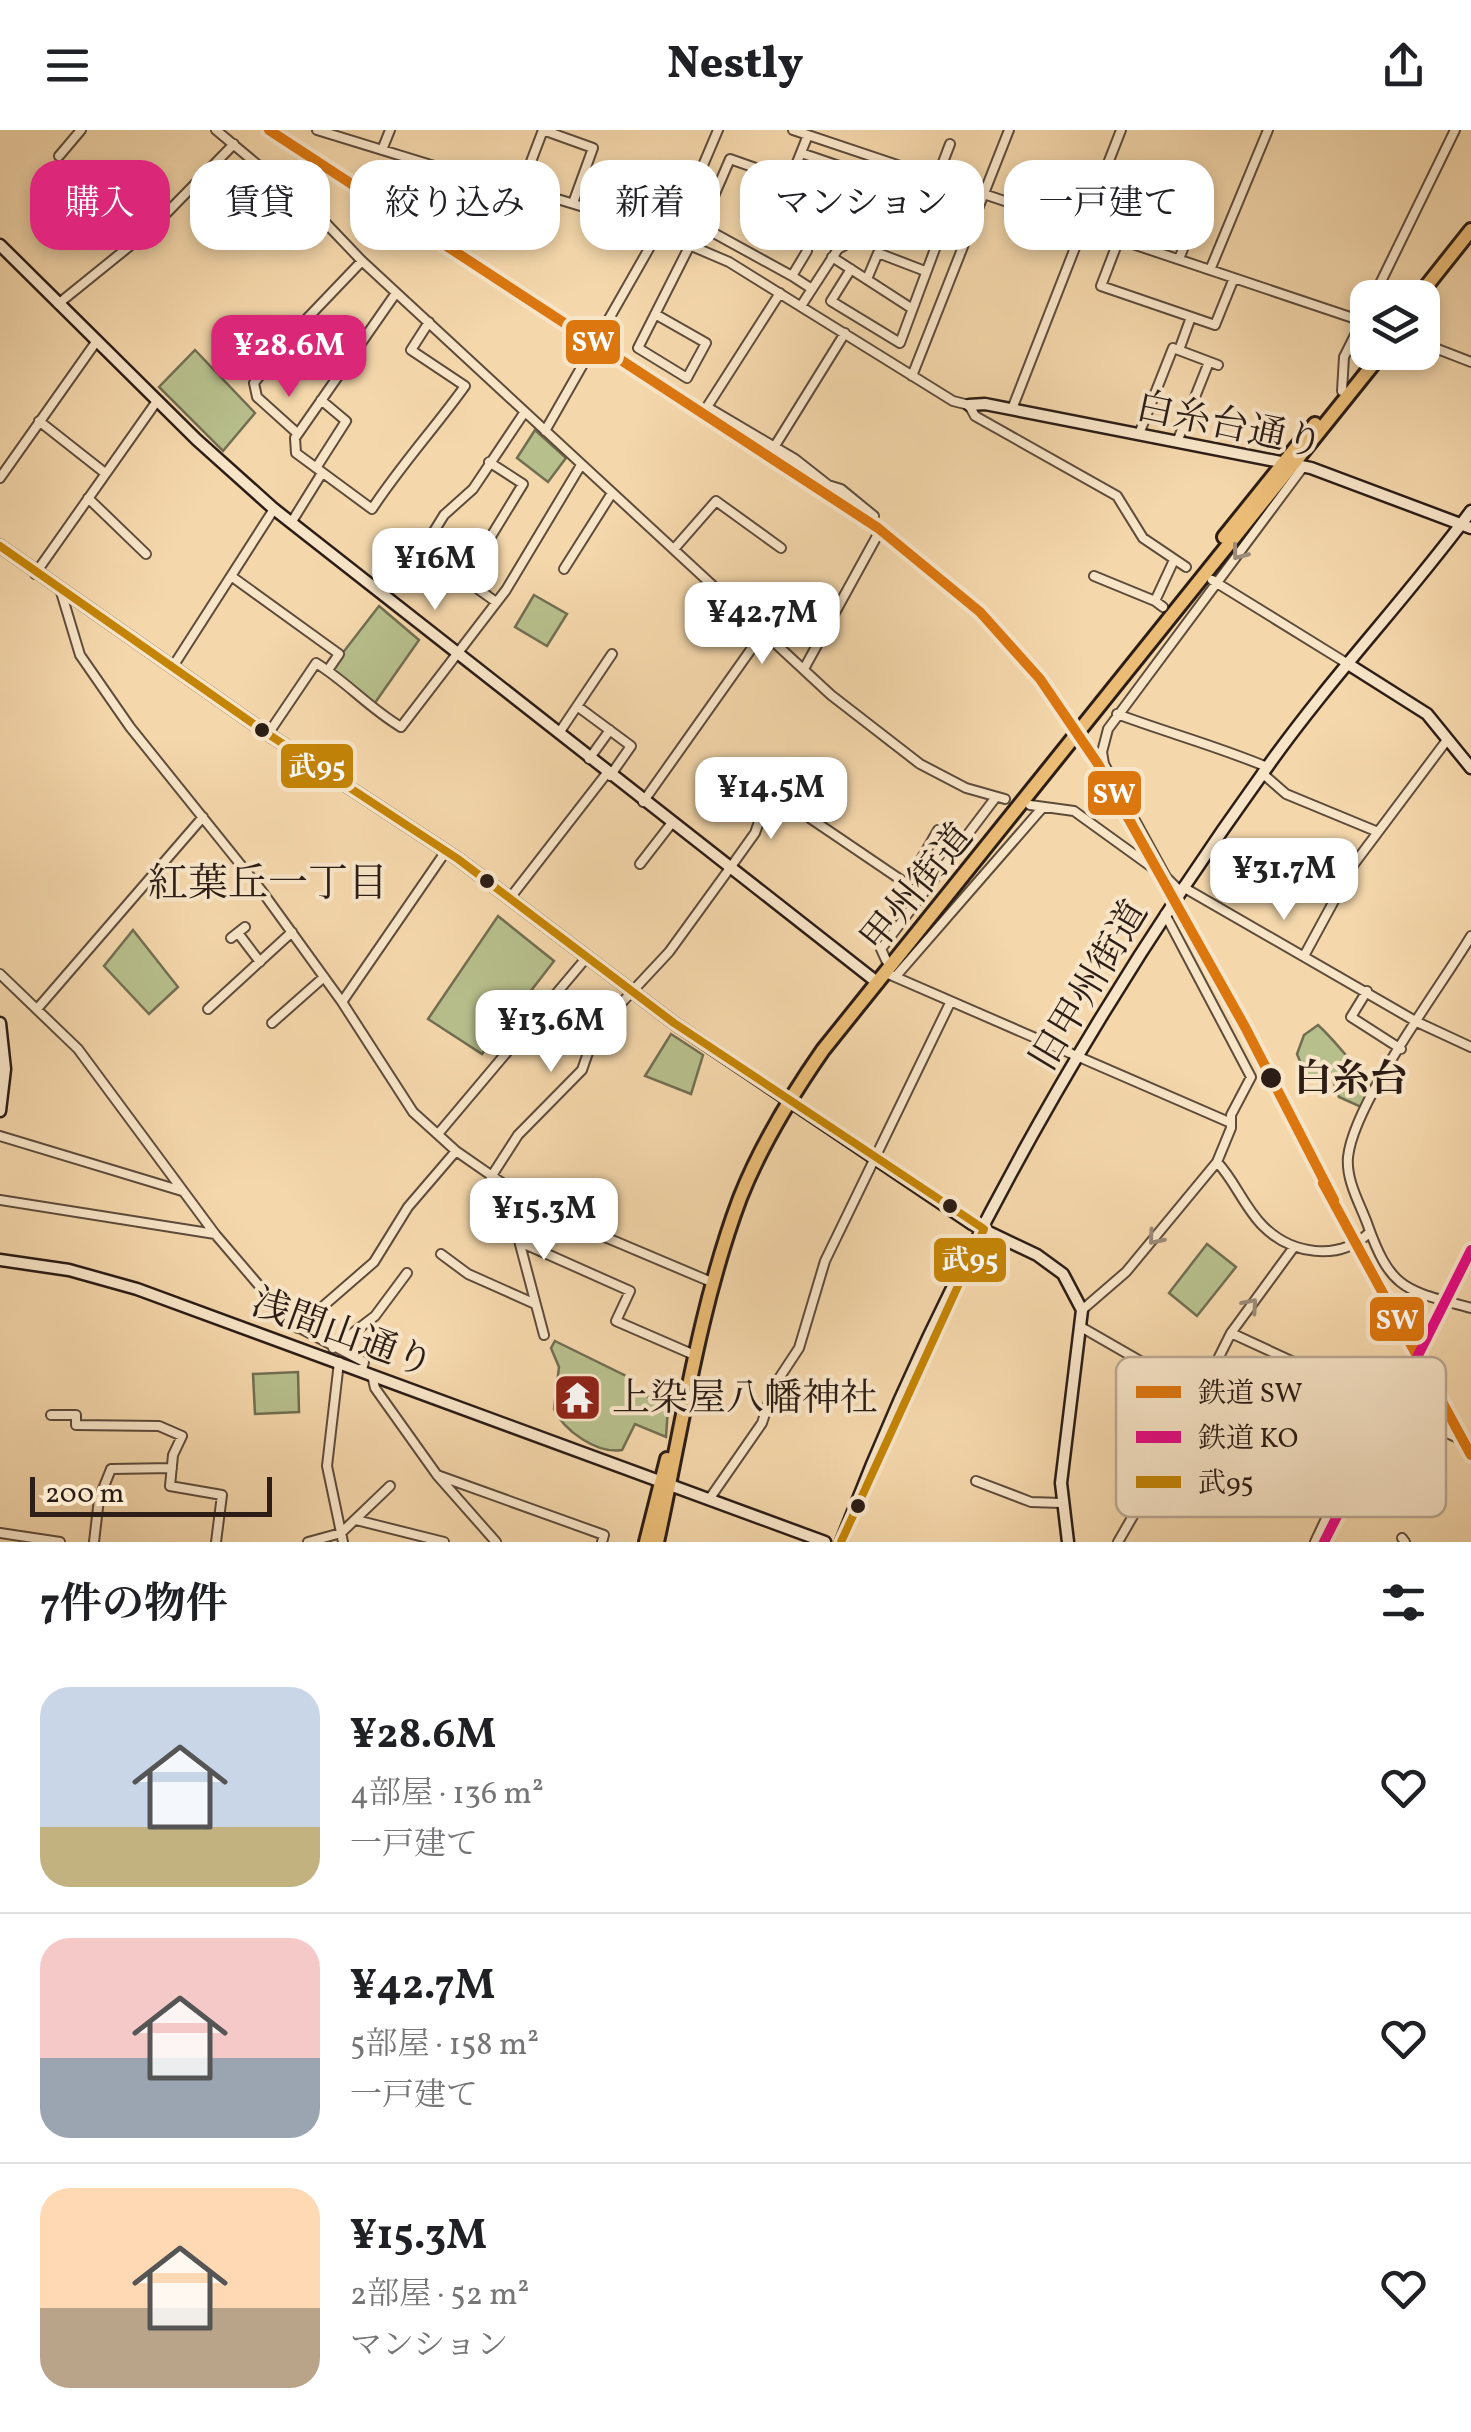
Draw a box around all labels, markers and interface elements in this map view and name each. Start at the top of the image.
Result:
text: Nestly [668,34,803,97]
icon: menu [40,38,95,93]
icon: share [1376,38,1431,93]
chip: 購入 [30,160,170,250]
chip: 賃貸 [190,160,330,250]
chip: 絞り込み [350,160,560,250]
chip: 新着 [580,160,720,250]
chip: マンション [740,160,984,250]
chip: 一戸建て [1004,160,1214,250]
map controls [1350,280,1440,370]
button: layers [1350,280,1440,370]
pin: ¥28.6M [208,315,370,400]
line badge: SW [564,318,622,366]
text: SW [571,324,615,363]
text: ¥28.6M [233,325,345,369]
street label: 白糸台通り [1131,382,1328,473]
pin: ¥16M [376,528,494,613]
text: ¥16M [394,538,476,582]
one-way arrow [1233,542,1250,560]
pin: ¥42.7M [681,582,843,667]
text: ¥42.7M [707,592,817,636]
unlabelled marker [252,720,272,740]
line badge: 武95 [279,742,355,790]
text: 武95 [289,749,345,788]
pin: ¥14.5M [690,757,852,842]
text: ¥14.5M [717,767,825,811]
line badge: SW [1086,769,1143,817]
text: SW [1092,776,1136,815]
street label: 甲州街道 [850,813,987,965]
pin: ¥31.7M [1203,838,1365,923]
text: ¥31.7M [1232,848,1336,892]
district label: 紅葉丘一丁目 [148,858,388,914]
unlabelled marker [477,871,497,891]
street label: 旧甲州街道 [1019,892,1163,1082]
pin: ¥13.6M [470,990,632,1075]
text: ¥13.6M [498,1000,604,1044]
place label: 白糸台 [1294,1055,1408,1108]
marker: 白糸台 [1258,1065,1284,1091]
pin: ¥15.3M [463,1178,625,1263]
text: ¥15.3M [492,1188,596,1232]
unlabelled marker [940,1196,960,1216]
one-way arrow [1149,1226,1167,1244]
line badge: 武95 [932,1236,1008,1284]
text: 武95 [942,1242,998,1281]
street label: 浅間山通り [243,1278,440,1393]
line badge: SW [1368,1295,1426,1343]
one-way arrow [1240,1298,1258,1317]
text: SW [1375,1302,1419,1341]
legend [1116,1357,1446,1517]
temple icon: 上染屋八幡神社 [551,1371,603,1423]
place label: 上染屋八幡神社 [612,1374,878,1427]
text: 鉄道 SW [1198,1375,1303,1414]
text: 鉄道 KO [1198,1420,1298,1459]
text: 武95 [1198,1465,1254,1504]
scale bar [30,1472,272,1516]
text: 200 m [45,1475,124,1514]
unlabelled marker [848,1496,868,1516]
icon: filters [1376,1575,1431,1630]
text: 7件の物件 [40,1577,228,1636]
text: ¥28.6M [350,1707,496,1766]
icon: home [120,1727,240,1847]
icon: heart [1376,1760,1431,1815]
text: 4部屋 · 136 m² [350,1773,544,1817]
text: 一戸建て [350,1824,478,1868]
text: ¥42.7M [350,1958,495,2017]
icon: home [120,1978,240,2098]
icon: heart [1376,2011,1431,2066]
text: 5部屋 · 158 m² [350,2024,539,2068]
text: 一戸建て [350,2075,478,2119]
text: ¥15.3M [350,2208,487,2267]
icon: home [120,2228,240,2348]
icon: heart [1376,2261,1431,2316]
text: 2部屋 · 52 m² [350,2274,529,2318]
text: マンション [350,2325,509,2369]

